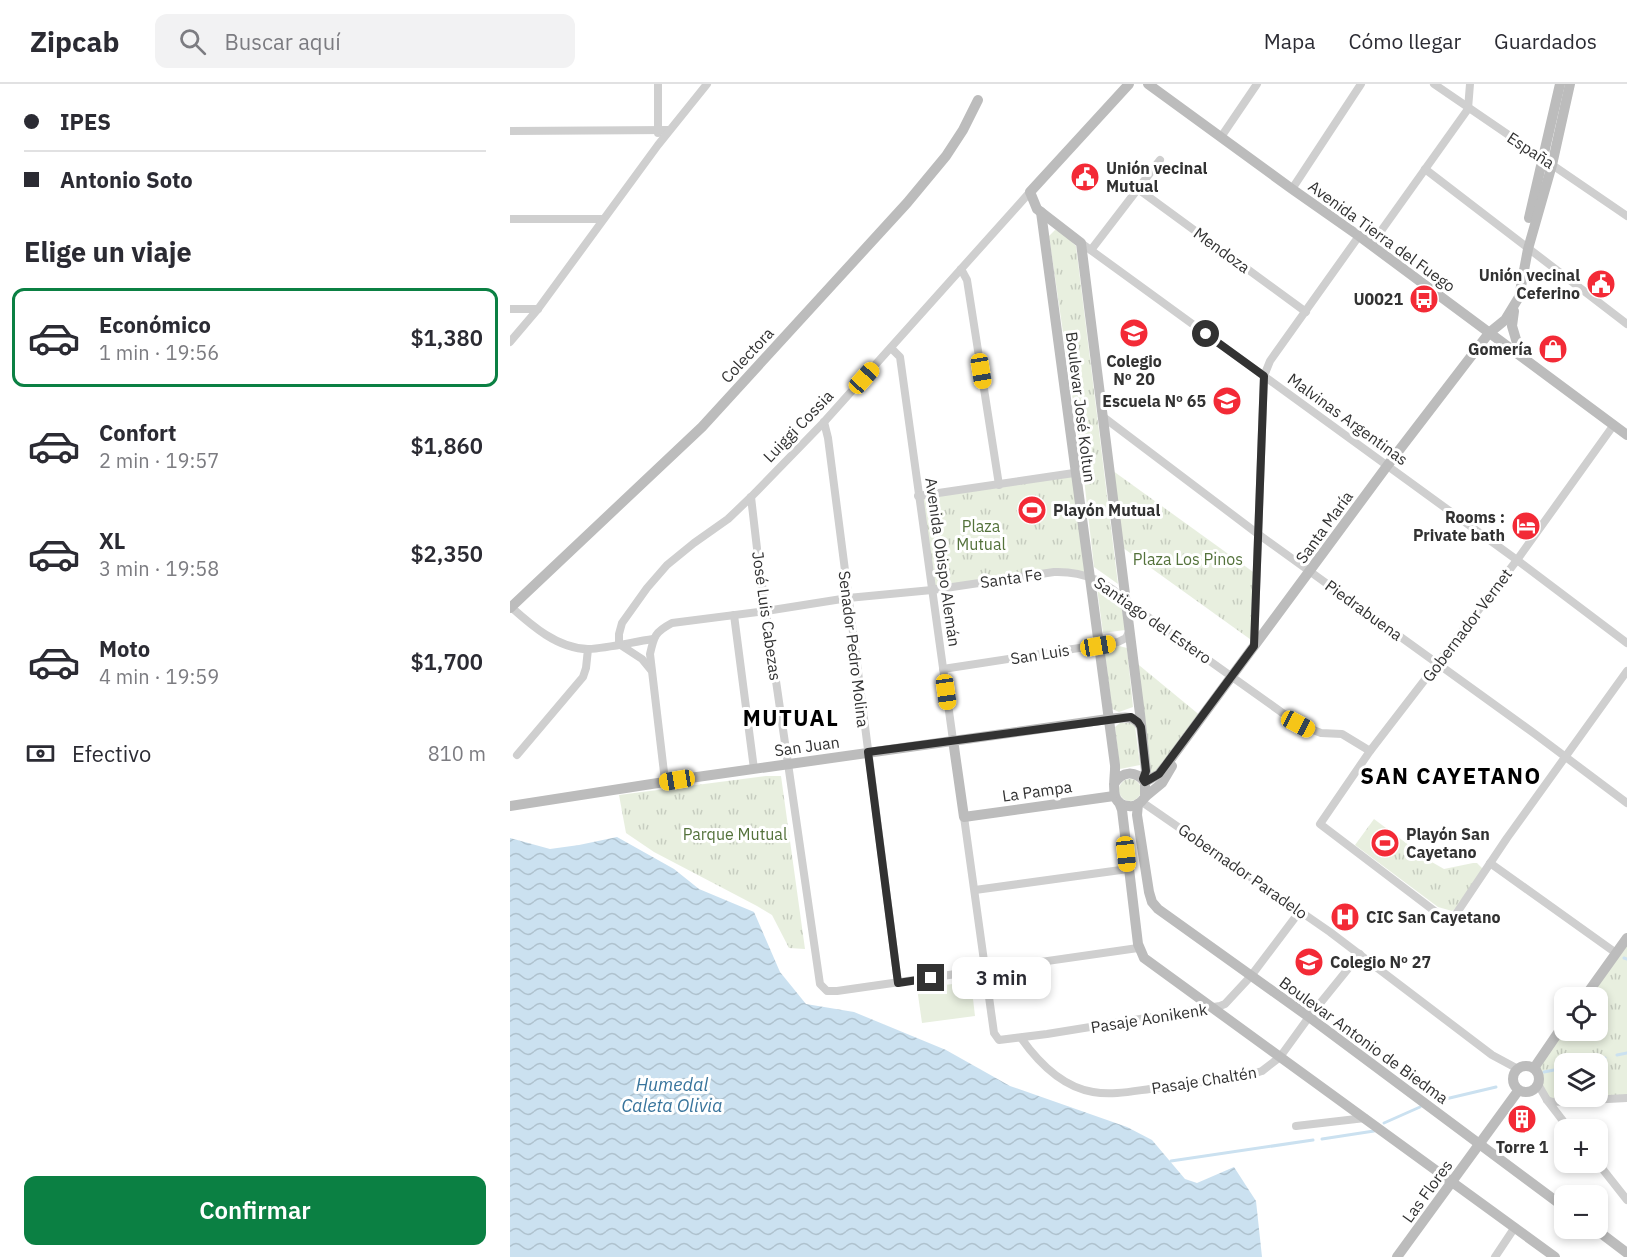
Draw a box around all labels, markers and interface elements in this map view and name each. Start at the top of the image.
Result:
search box [155,14,575,68]
text: Zipcab [30,23,119,60]
icon: search [176,25,209,58]
text: Buscar aquí [224,27,341,56]
text: Mapa [1264,27,1315,55]
text: Cómo llegar [1348,27,1461,55]
text: Guardados [1494,27,1597,55]
text: IPES [60,107,111,136]
street label: España [1504,127,1559,173]
place label: Unión vecinal Mutual [1106,158,1208,196]
public building icon: Unión vecinal Mutual [1069,161,1101,193]
text: Antonio Soto [60,165,193,194]
street label: Avenida Tierra del Fuego [1305,176,1460,296]
street label: Mendoza [1190,223,1255,277]
text: Elige un viaje [24,234,192,269]
place label: Unión vecinal Ceferino [1479,265,1580,303]
public building icon: Unión vecinal Ceferino [1585,268,1617,300]
bus stop icon: U0021 [1408,283,1440,315]
place label: U0021 [1353,289,1403,309]
text: Económico [99,310,211,339]
icon: car [27,311,81,365]
school or university icon: Colegio Nº 20 [1118,317,1150,349]
route start [1192,320,1219,347]
text: $1,380 [410,323,483,352]
street label: Colectora [716,323,778,387]
street label: Boulevar José Koltun [1062,331,1100,483]
shop icon: Gomería [1537,333,1569,365]
text: 1 min · 19:56 [99,339,219,366]
place label: Gomería [1468,339,1532,359]
place label: Colegio Nº 20 [1106,351,1162,389]
car [969,352,993,390]
car [845,359,883,397]
street label: Malvinas Argentinas [1284,369,1412,469]
street label: Luiggi Cossia [759,385,838,466]
school or university icon: Escuela Nº 65 [1211,385,1243,417]
place label: Escuela Nº 65 [1102,391,1206,411]
text: Confort [99,418,177,447]
icon: car [27,419,81,473]
text: $1,860 [410,431,483,460]
text: 2 min · 19:57 [99,447,219,474]
street label: Avenida Obispo Alemán [921,476,965,648]
street label: Santa María [1291,486,1357,567]
sports icon: Playón Mutual [1016,494,1048,526]
place label: Playón Mutual [1053,500,1160,520]
place label: Rooms : Private bath [1413,507,1505,545]
hotel icon: Rooms : Private bath [1510,510,1542,542]
park label: Plaza Mutual [956,516,1006,554]
text: XL [99,526,125,555]
icon: car [27,527,81,581]
text: $2,350 [410,539,483,568]
park label: Plaza Los Pinos [1133,549,1243,569]
street label: José Luis Cabezas [748,550,786,682]
text: 3 min · 19:58 [99,555,219,582]
street label: Santa Fe [979,564,1043,592]
street label: Gobernador Vernet [1418,564,1516,686]
street label: Senador Pedro Molina [834,570,874,729]
street label: Santiago del Estero [1091,572,1215,668]
street label: Piedrabuena [1321,575,1407,645]
text: Moto [99,634,150,663]
car [1079,634,1117,658]
icon: car [27,635,81,689]
street label: San Luis [1009,639,1071,669]
text: $1,700 [410,647,483,676]
text: 4 min · 19:59 [99,663,219,690]
car [935,673,957,711]
district label: MUTUAL [743,703,839,732]
car [1278,708,1318,740]
street label: San Juan [773,732,841,760]
icon: cash [24,737,57,770]
text: Efectivo [72,739,151,768]
text: 810 m [428,740,486,767]
district label: SAN CAYETANO [1360,761,1542,790]
car [658,768,696,792]
street label: La Pampa [1001,776,1074,806]
street label: Gobernador Paradelo [1174,819,1312,923]
park label: Parque Mutual [683,824,787,844]
place label: Playón San Cayetano [1406,824,1490,862]
sports icon: Playón San Cayetano [1369,827,1401,859]
car [1115,835,1137,873]
hospital icon: CIC San Cayetano [1329,901,1361,933]
place label: CIC San Cayetano [1366,907,1501,927]
school or university icon: Colegio Nº 27 [1293,946,1325,978]
place label: Colegio Nº 27 [1330,952,1431,972]
callout: 3 min [952,957,1051,999]
route end [917,964,944,991]
text: 3 min [976,964,1027,991]
street label: Boulevar Antonio de Biedma [1276,972,1453,1108]
map controls [1554,987,1608,1239]
button: locate [1554,987,1608,1041]
street label: Pasaje Aonikenk [1089,999,1209,1037]
button: layers [1554,1053,1608,1107]
street label: Pasaje Chaltén [1150,1062,1258,1098]
water label: Humedal Caleta Olivia [621,1073,723,1117]
building icon: Torre 1 [1506,1103,1538,1135]
button: + [1554,1119,1608,1173]
place label: Torre 1 [1496,1137,1549,1157]
street label: Las Flores [1398,1156,1456,1226]
button: Confirmar [24,1176,486,1245]
button: − [1554,1185,1608,1239]

